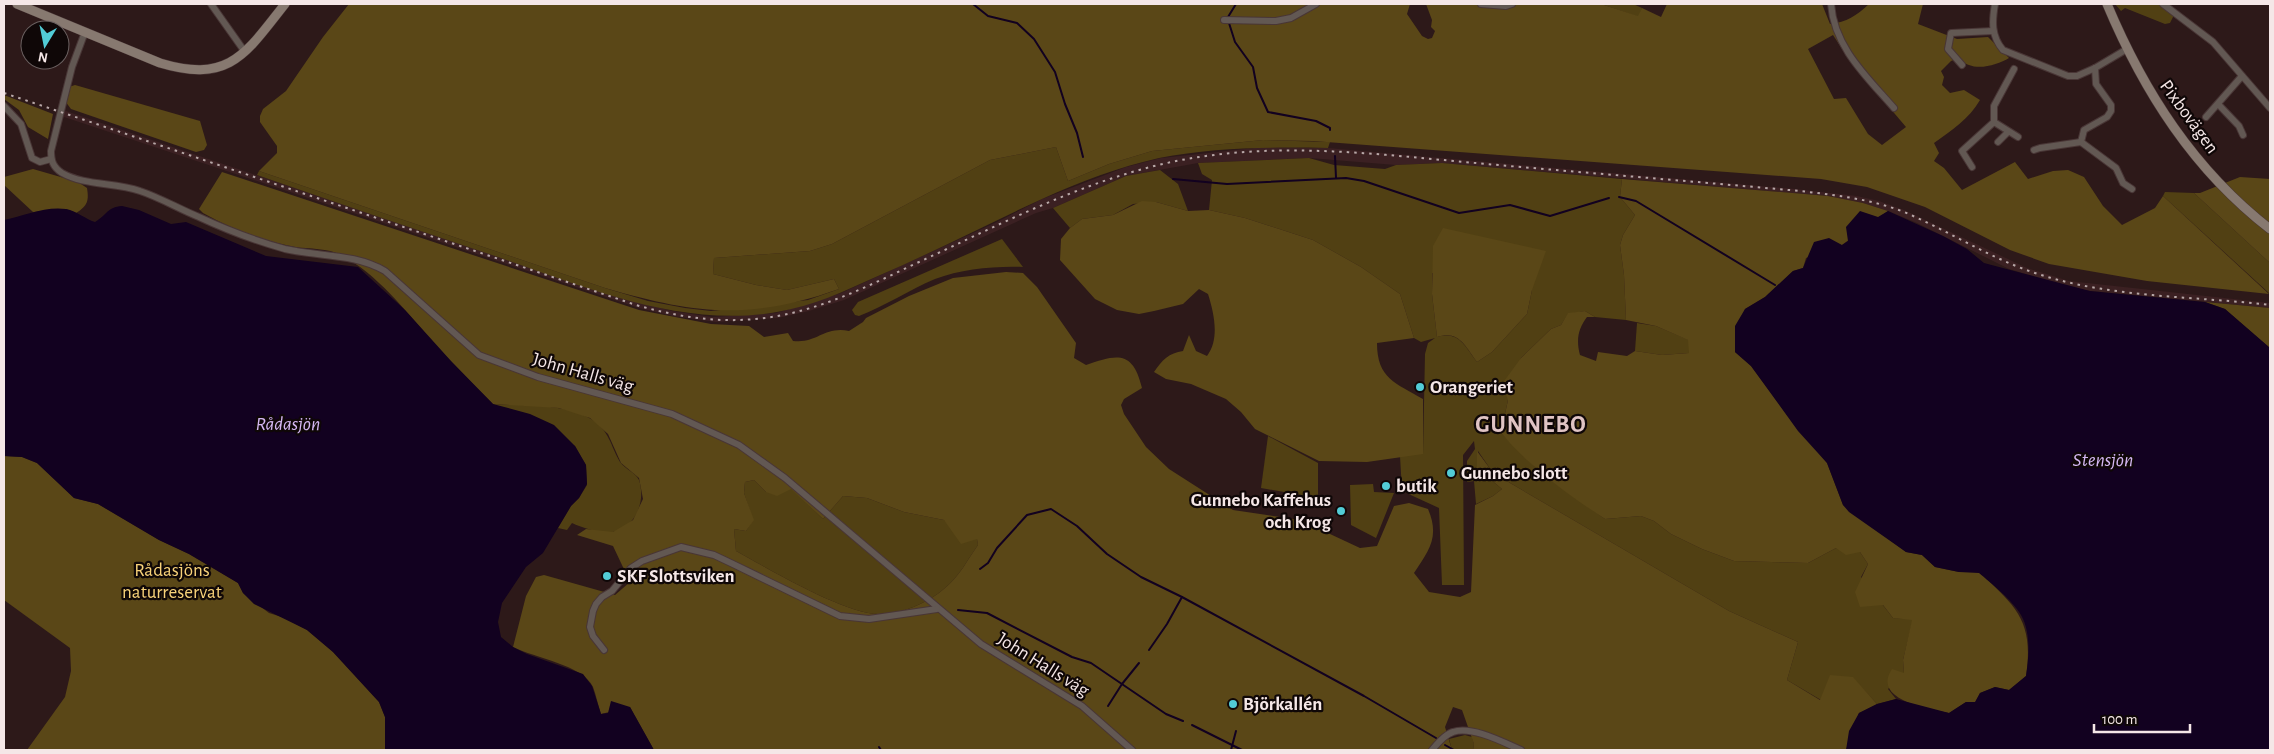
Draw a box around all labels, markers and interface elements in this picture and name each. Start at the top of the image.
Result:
north arrow [20,20,70,70]
text: N [37,49,49,65]
street label: Pixbovägen [2156,77,2222,157]
street label: John Halls väg [530,350,636,397]
place label: Orangeriet [1430,378,1514,397]
marker: Orangeriet [1414,381,1426,393]
district label: GUNNEBO [1475,413,1587,437]
water label: Rådasjön [256,414,320,434]
water label: Stensjön [2073,450,2133,470]
place label: Gunnebo slott [1461,464,1568,483]
marker: Gunnebo slott [1445,467,1457,479]
place label: butik [1396,477,1437,496]
marker: butik [1380,480,1392,492]
place label: Gunnebo Kaffehus och Krog [1191,491,1331,532]
marker: Gunnebo Kaffehus och Krog [1335,505,1347,517]
park label: Rådasjöns naturreservat [122,561,222,602]
place label: SKF Slottsviken [617,567,735,586]
marker: SKF Slottsviken [601,570,613,582]
street label: John Halls väg [994,629,1093,701]
place label: Björkallén [1243,695,1322,714]
marker: Björkallén [1227,698,1239,710]
scale bar [2094,702,2190,734]
text: 100 m [2102,712,2137,727]

